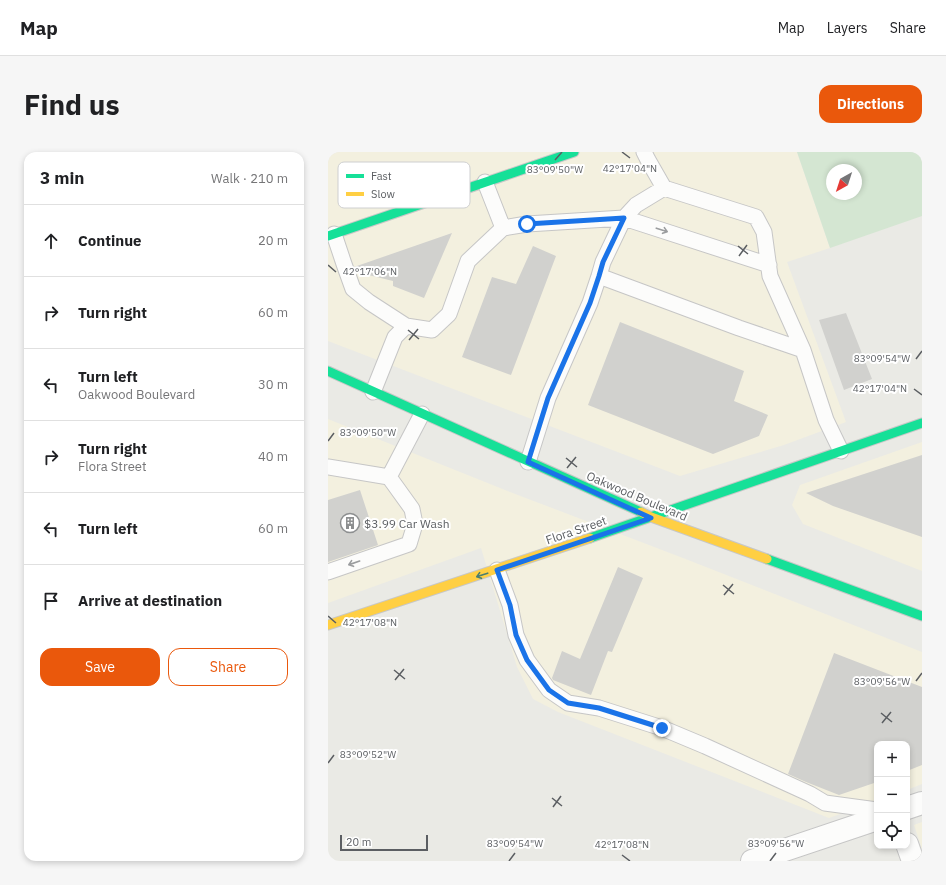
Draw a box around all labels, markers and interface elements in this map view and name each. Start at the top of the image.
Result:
text: Map [20,16,58,40]
text: Map [778,19,805,37]
text: Layers [827,19,868,37]
text: Share [890,19,926,37]
button: Directions [819,85,922,123]
text: Find us [24,86,120,123]
legend [338,162,470,208]
text: 42°17'04"N [603,162,657,175]
text: 83°09'50"W [527,163,583,176]
north arrow [826,164,862,200]
text: 3 min [40,167,84,189]
text: Fast [371,169,392,183]
text: Walk · 210 m [211,170,288,187]
text: Slow [371,187,395,201]
route start [518,215,536,233]
one-way arrow [655,227,668,234]
icon: ahead [40,230,62,252]
text: Continue [78,231,142,250]
text: 20 m [258,232,288,249]
text: 42°17'06"N [343,265,397,278]
icon: right [40,302,62,324]
text: Turn right [78,303,147,322]
text: 60 m [258,304,288,321]
text: 83°09'54"W [854,352,910,365]
text: Turn left [78,367,138,386]
icon: left [40,374,62,396]
text: 30 m [258,376,288,393]
text: 42°17'04"N [853,382,907,395]
text: Oakwood Boulevard [78,386,195,403]
text: 83°09'50"W [340,426,396,439]
text: Turn right [78,439,147,458]
icon: right [40,446,62,468]
text: 40 m [258,448,288,465]
text: Flora Street [78,458,146,475]
street label: Oakwood Boulevard [584,468,690,524]
building icon: $3.99 Car Wash [339,512,361,534]
street label: Flora Street [544,513,608,547]
place label: $3.99 Car Wash [364,516,450,531]
icon: left [40,518,62,540]
text: Turn left [78,519,138,538]
text: 60 m [258,520,288,537]
one-way arrow [348,560,361,567]
one-way arrow [475,572,488,579]
icon: arrive [40,590,62,612]
text: Arrive at destination [78,591,222,610]
text: 42°17'08"N [343,616,397,629]
button: Save [40,648,160,686]
button: Share [168,648,288,686]
text: 83°09'56"W [854,675,910,688]
route end [653,719,671,737]
map controls [874,741,910,849]
button: + [874,741,910,777]
text: 83°09'52"W [340,748,396,761]
button: − [874,777,910,813]
button: locate [874,813,910,849]
scale bar [340,833,428,852]
text: 20 m [346,835,371,849]
text: 83°09'54"W [487,837,543,850]
text: 83°09'56"W [748,837,804,850]
text: 42°17'08"N [595,838,649,851]

